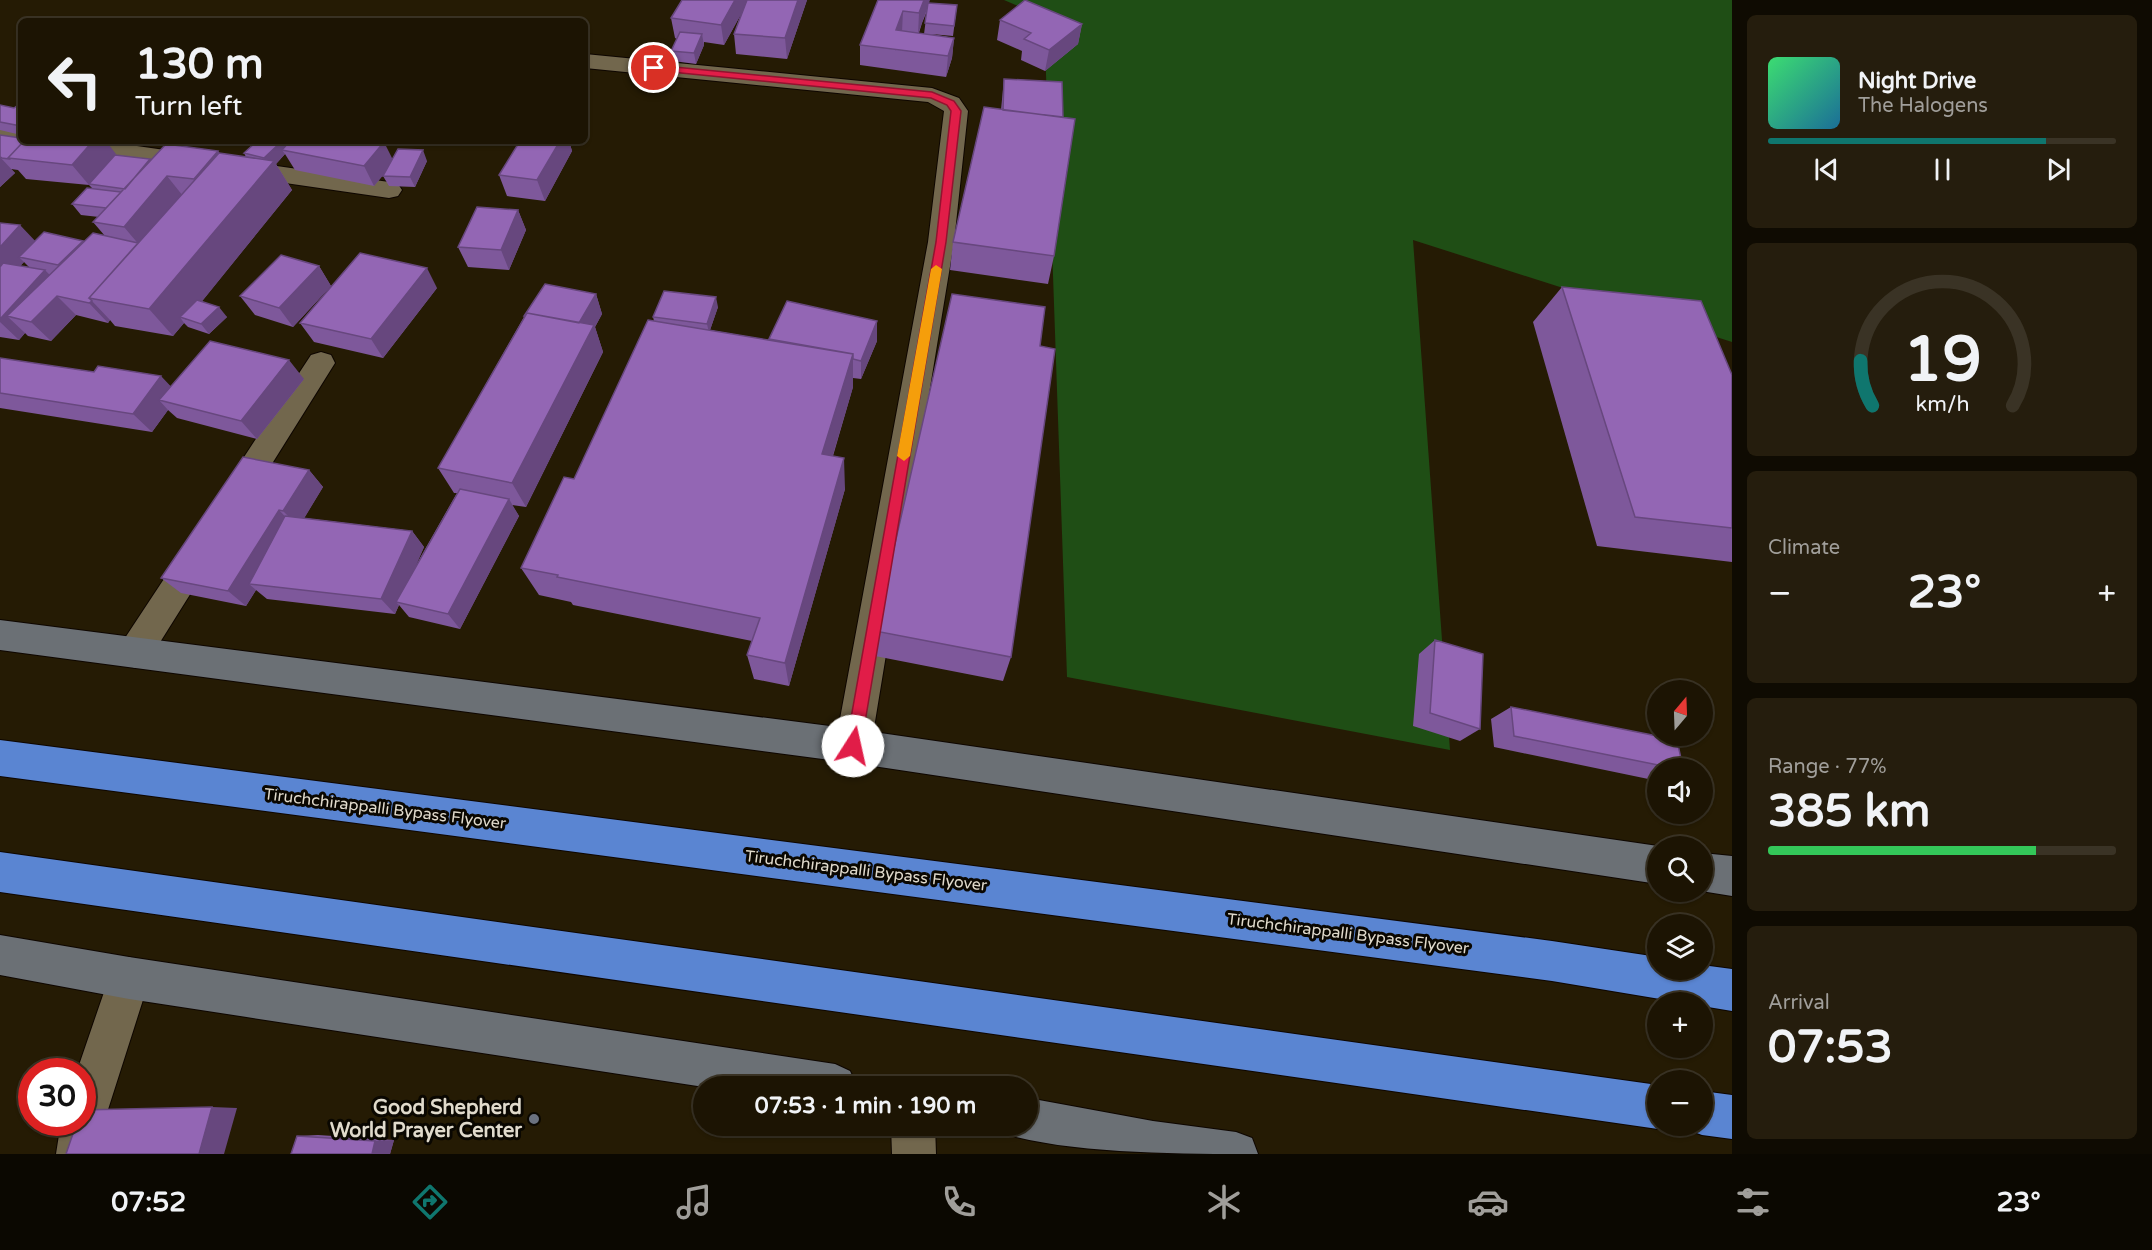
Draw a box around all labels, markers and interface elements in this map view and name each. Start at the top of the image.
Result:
text: 130 m [135,39,264,90]
icon: left [36,42,114,120]
pin [628,42,679,93]
icon: arrive [637,51,670,84]
text: Night Drive [1858,68,1976,94]
text: Turn left [135,90,242,123]
text: The Halogens [1858,94,1988,118]
icon: previous [1810,153,1843,186]
icon: pause [1926,153,1959,186]
icon: next [2042,153,2075,186]
text: 19 [1903,323,1981,398]
text: km/h [1915,392,1969,418]
text: Climate [1768,536,1840,560]
text: 23° [1908,566,1981,620]
text: − [1768,574,1792,613]
text: + [2097,574,2116,613]
north arrow [1647,680,1713,746]
map controls [1647,680,1713,1136]
position arrow [821,714,885,778]
text: Range · 77% [1768,755,1887,779]
button: sound [1647,758,1713,824]
street label: Tiruchchirappalli Bypass Flyover [263,784,508,834]
text: 385 km [1768,785,1930,839]
button: search [1647,836,1713,902]
street label: Tiruchchirappalli Bypass Flyover [744,846,989,896]
street label: Tiruchchirappalli Bypass Flyover [1226,909,1471,959]
button: layers [1647,914,1713,980]
text: Arrival [1768,991,1830,1015]
button: + [1647,992,1713,1058]
text: 07:53 [1768,1021,1893,1075]
speed limit sign: 30 [18,1058,96,1136]
button: − [1647,1070,1713,1136]
text: 07:53 · 1 min · 190 m [755,1093,976,1119]
place label: Good Shepherd World Prayer Center [330,1096,522,1143]
marker: Good Shepherd World Prayer Center [527,1112,541,1126]
icon: directions [409,1181,451,1223]
icon: music [673,1181,715,1223]
icon: phone [938,1181,980,1223]
icon: climate [1203,1181,1245,1223]
icon: car [1467,1181,1509,1223]
icon: filters [1732,1181,1774,1223]
text: 07:52 [111,1186,186,1219]
text: 23° [1997,1186,2041,1219]

